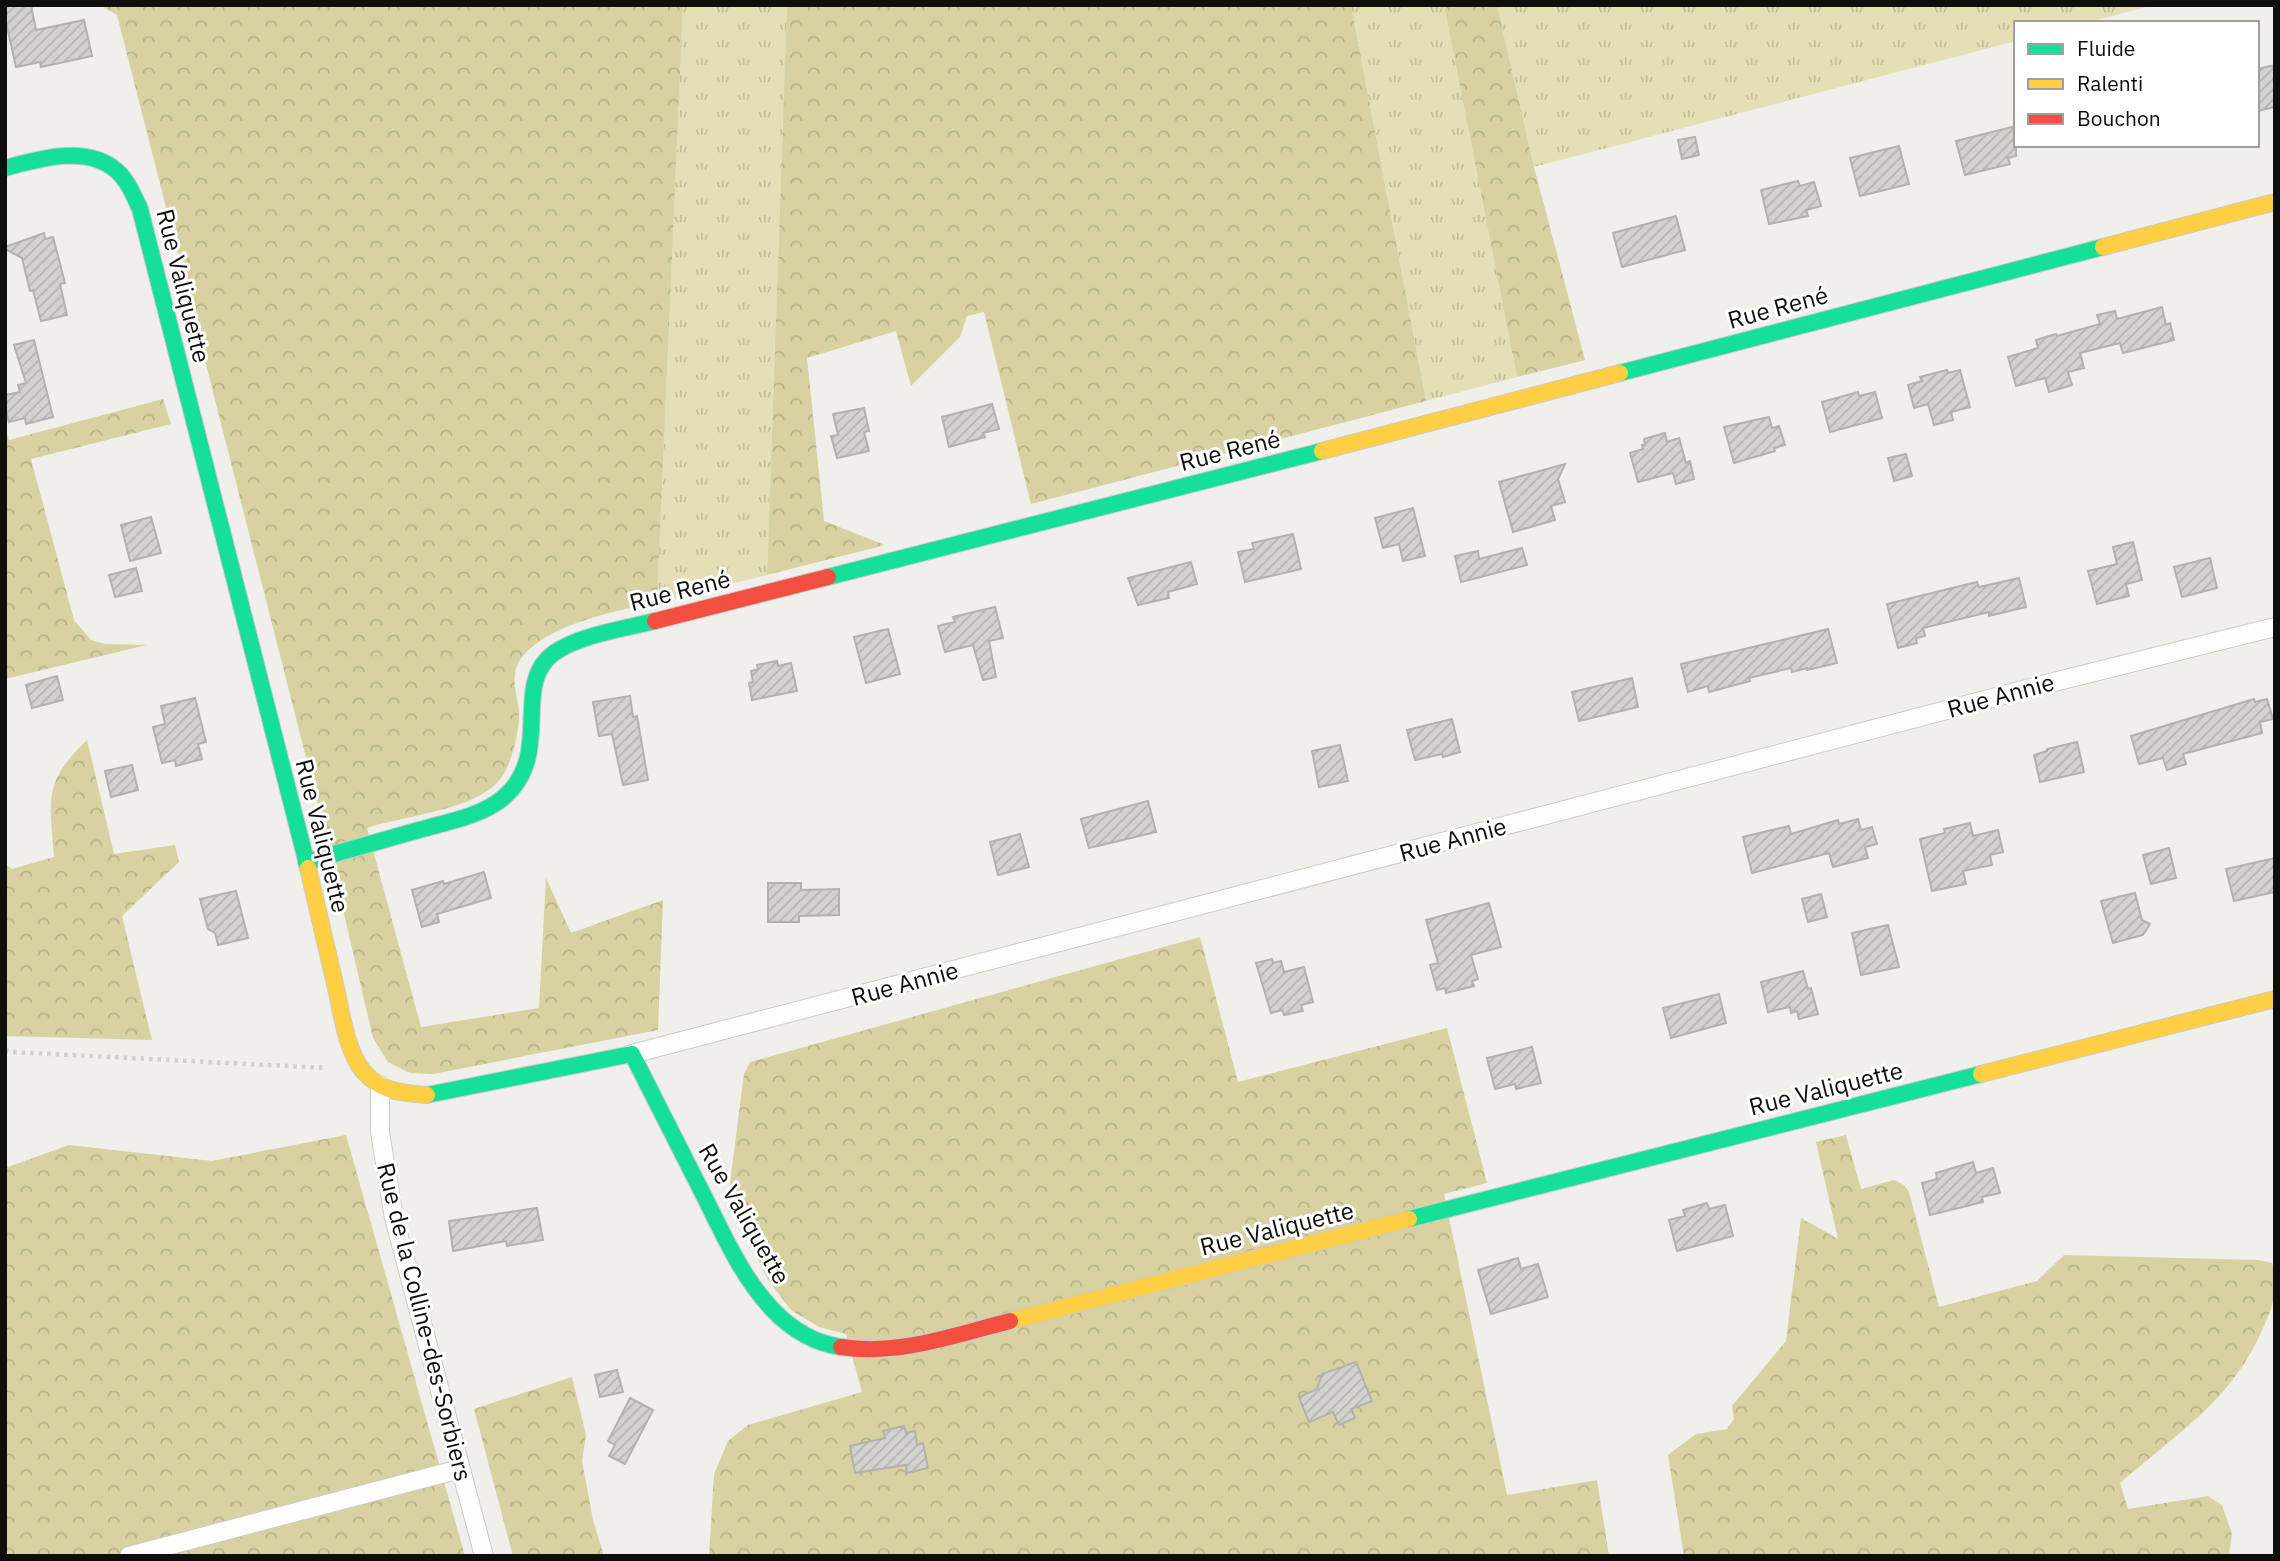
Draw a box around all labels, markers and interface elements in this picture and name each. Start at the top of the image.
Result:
legend [2014,21,2259,147]
text: Fluide [2077,34,2135,62]
text: Ralenti [2077,69,2143,97]
text: Bouchon [2077,104,2161,132]
street label: Rue Valiquette [149,205,219,366]
street label: Rue René [1724,278,1832,336]
street label: Rue René [1176,422,1284,478]
street label: Rue René [626,562,734,618]
street label: Rue Annie [1944,665,2058,725]
street label: Rue Valiquette [288,755,358,916]
street label: Rue Annie [1396,809,1510,869]
street label: Rue Annie [848,953,962,1013]
street label: Rue Valiquette [1745,1053,1906,1123]
street label: Rue Valiquette [692,1137,798,1290]
street label: Rue de la Colline-des-Sorbiers [370,1159,480,1484]
street label: Rue Valiquette [1196,1193,1357,1263]

